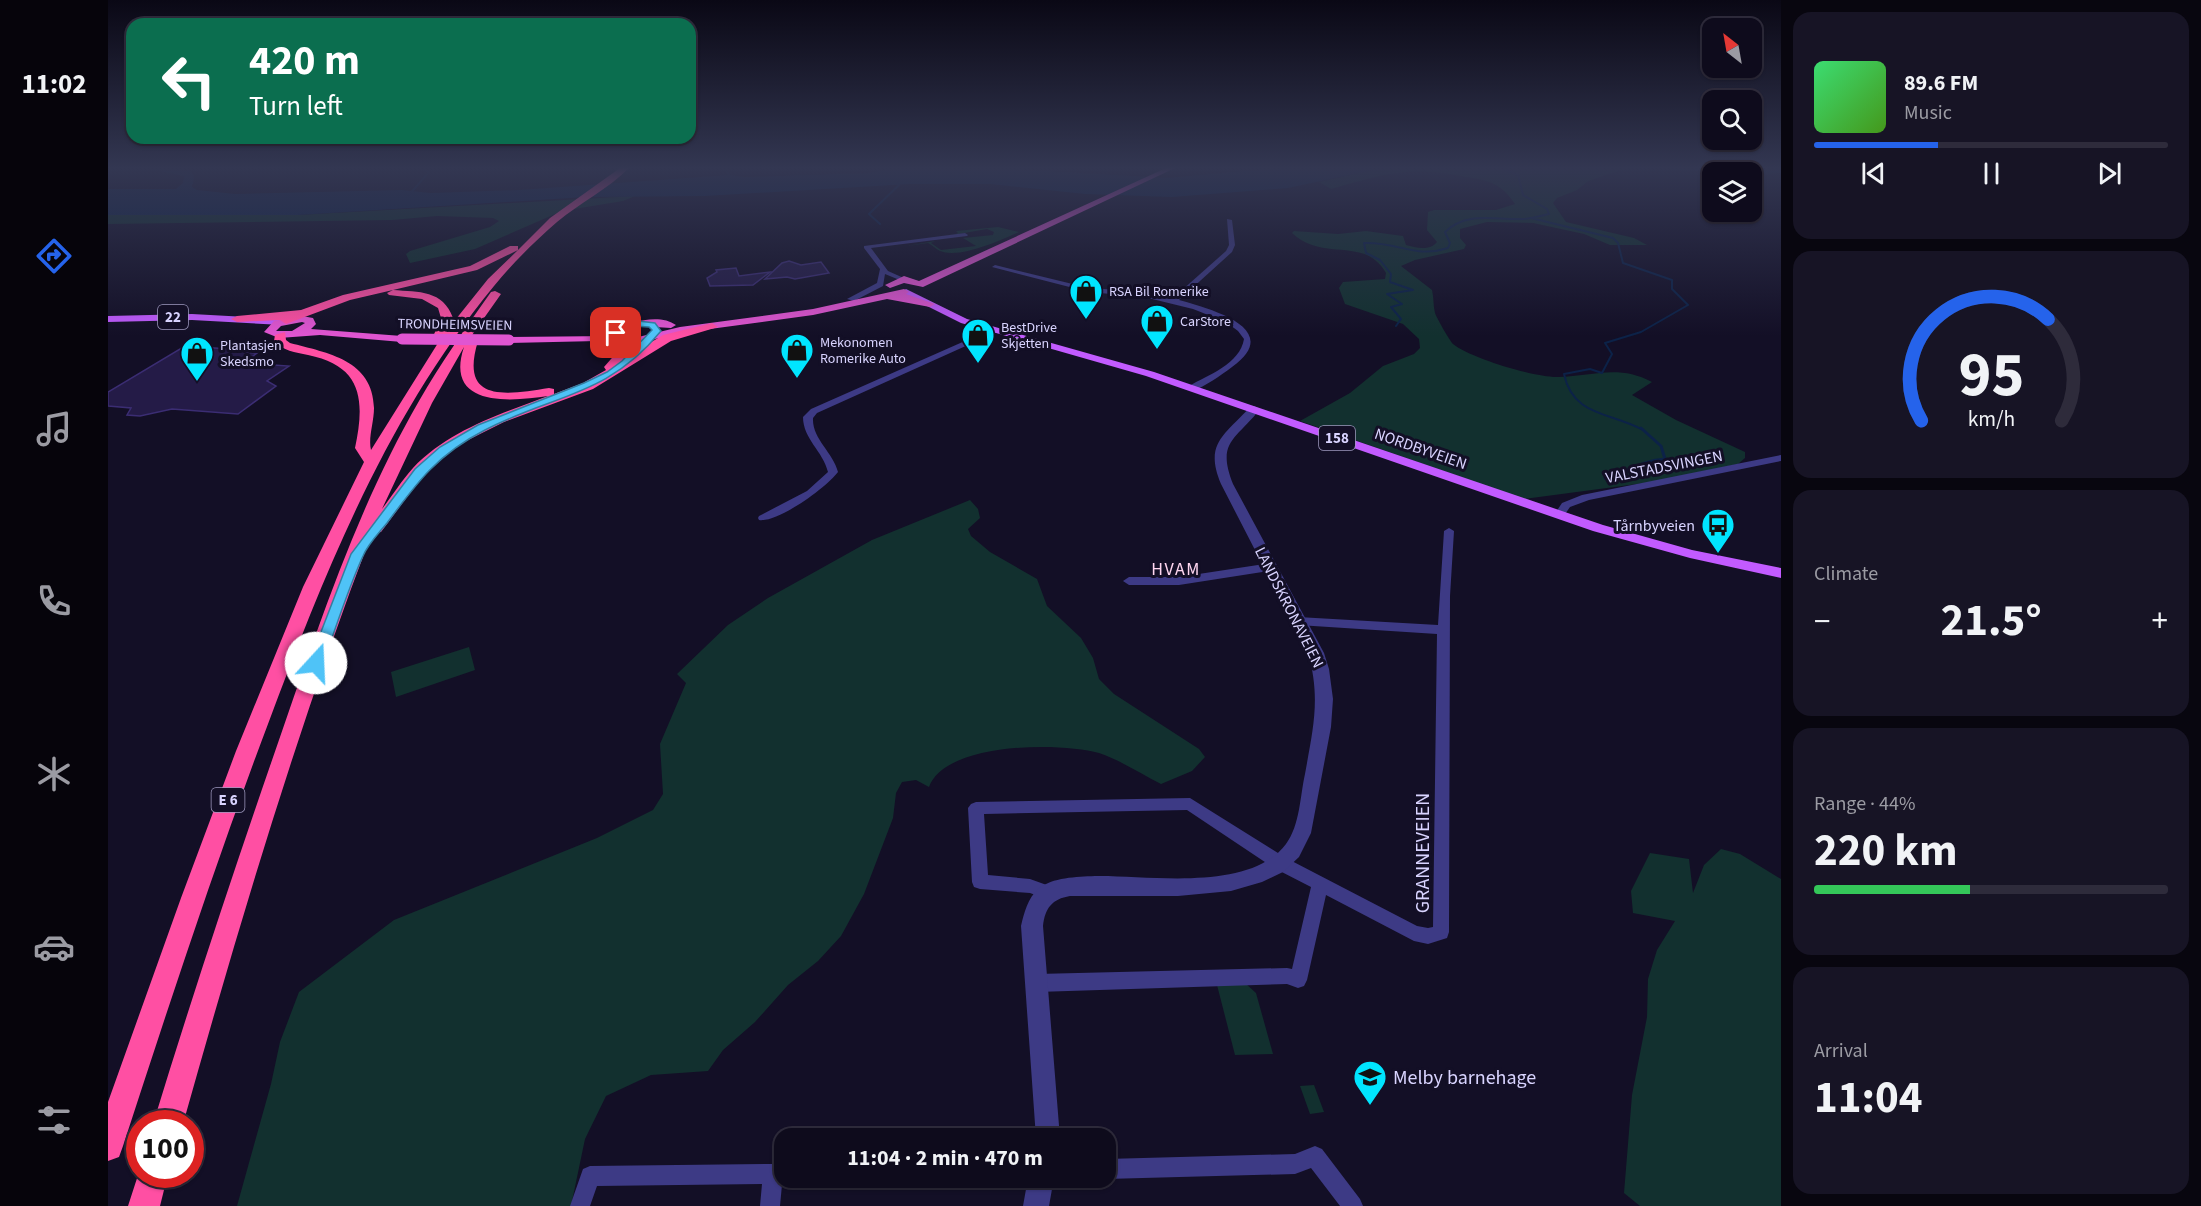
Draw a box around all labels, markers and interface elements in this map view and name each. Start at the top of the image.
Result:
north arrow [1702,18,1762,78]
map controls [1702,18,1762,222]
text: 420 m [249,31,360,91]
icon: left [150,42,228,120]
text: 11:02 [21,65,87,104]
text: 89.6 FM [1904,67,1978,99]
text: Turn left [249,87,343,126]
button: search [1702,90,1762,150]
text: Music [1904,99,1952,127]
icon: previous [1857,157,1890,190]
icon: pause [1975,157,2008,190]
icon: next [2093,157,2126,190]
button: layers [1702,162,1762,222]
icon: directions [33,235,75,277]
shop icon: RSA Bil Romerike [1068,273,1104,320]
place label: RSA Bil Romerike [1109,282,1209,302]
shop icon: CarStore [1139,303,1175,350]
road number: 22 [158,305,188,329]
pin [590,307,641,358]
place label: CarStore [1180,312,1231,332]
street label: TRONDHEIMSVEIEN [397,314,513,336]
icon: arrive [599,316,632,349]
shop icon: BestDrive Skjetten [960,317,996,364]
place label: BestDrive Skjetten [1001,318,1057,354]
text: 95 [1958,331,2024,420]
shop icon: Mekonomen Romerike Auto [779,332,815,379]
place label: Mekonomen Romerike Auto [820,333,906,369]
shop icon: Plantasjen Skedsmo [179,335,215,382]
place label: Plantasjen Skedsmo [220,336,282,372]
text: km/h [1967,405,2015,436]
icon: music [33,408,75,450]
street label: NORDBYVEIEN [1372,423,1470,475]
road number: 158 [1319,426,1355,450]
street label: VALSTADSVINGEN [1604,445,1725,489]
bus stop icon: Tårnbyveien [1700,507,1736,554]
place label: Tårnbyveien [1613,515,1695,537]
street label: LANDSKRONAVEIEN [1249,543,1329,672]
district label: HVAM [1151,557,1201,582]
text: Climate [1814,560,1878,588]
icon: phone [33,580,75,622]
text: 21.5° [1940,589,2042,653]
text: − [1814,598,1830,645]
text: + [2152,598,2168,645]
position arrow [284,631,348,695]
icon: climate [33,753,75,795]
road number: E 6 [212,788,244,812]
text: Range · 44% [1814,790,1915,818]
street label: GRANNEVEIEN [1409,793,1437,913]
text: 220 km [1814,819,1958,883]
icon: car [33,926,75,968]
text: Arrival [1814,1037,1868,1065]
school or university icon: Melby barnehage [1352,1059,1388,1106]
place label: Melby barnehage [1393,1064,1536,1092]
text: 11:04 [1814,1066,1923,1130]
icon: filters [33,1099,75,1141]
speed limit sign: 100 [126,1110,204,1188]
text: 11:04 · 2 min · 470 m [847,1142,1043,1174]

